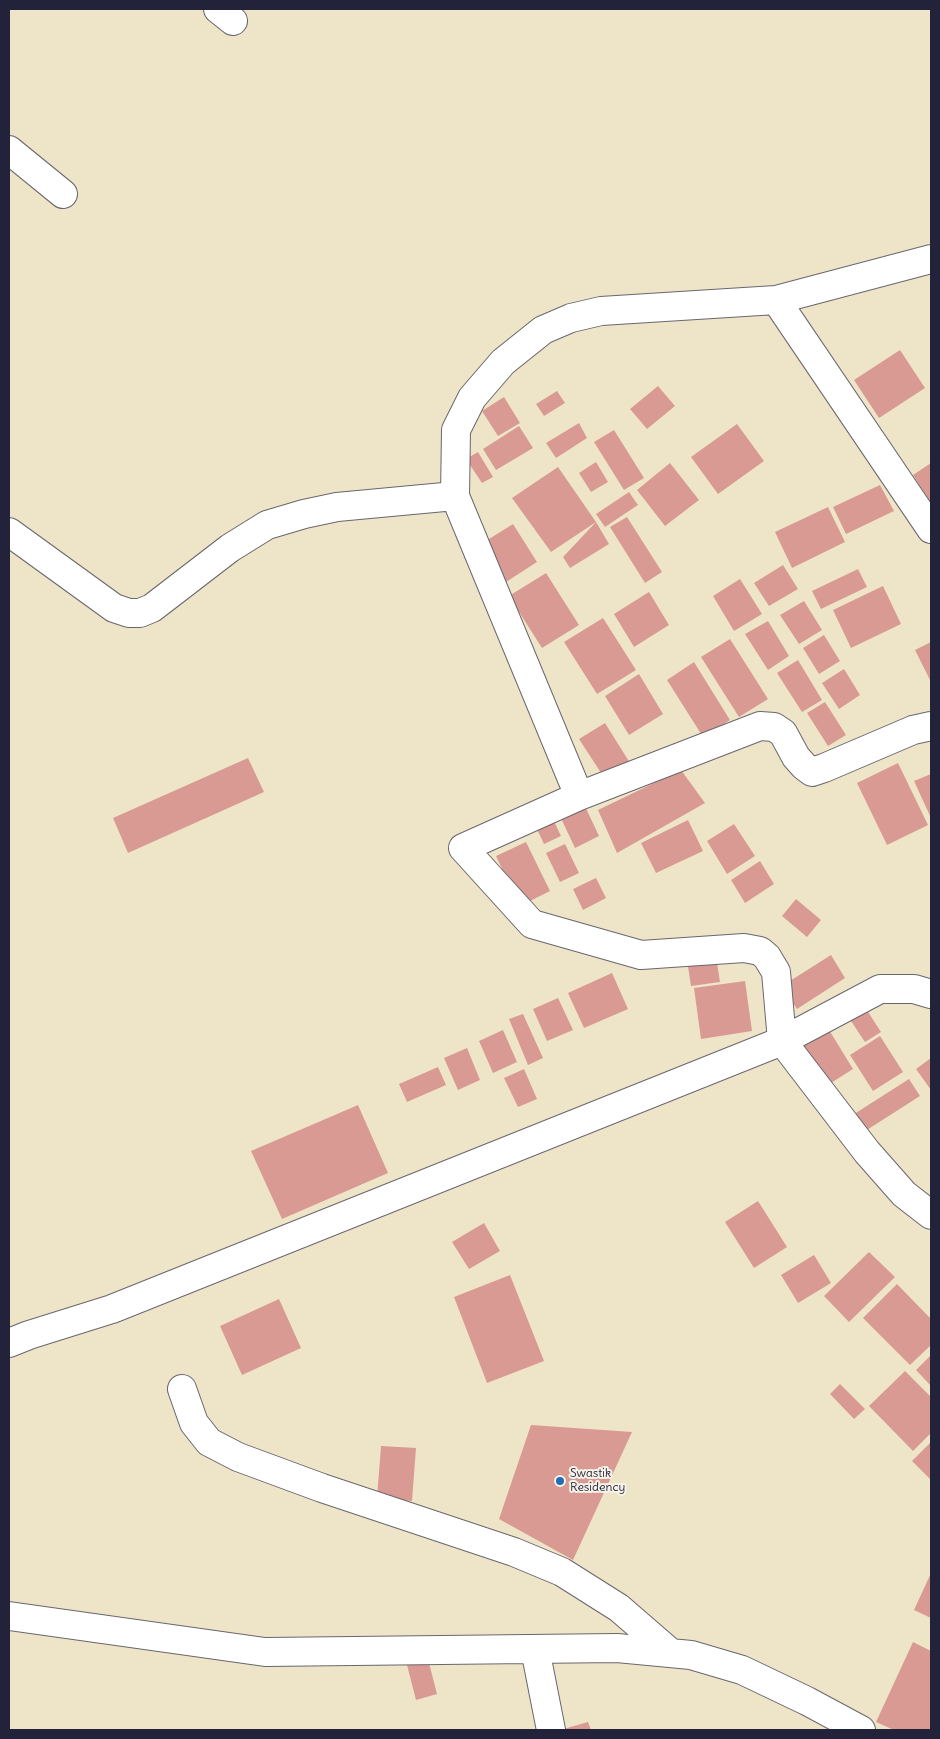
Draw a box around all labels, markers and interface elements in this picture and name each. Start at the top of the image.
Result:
place label: Swastik Residency [570,1467,625,1495]
marker: Swastik Residency [554,1475,566,1487]

